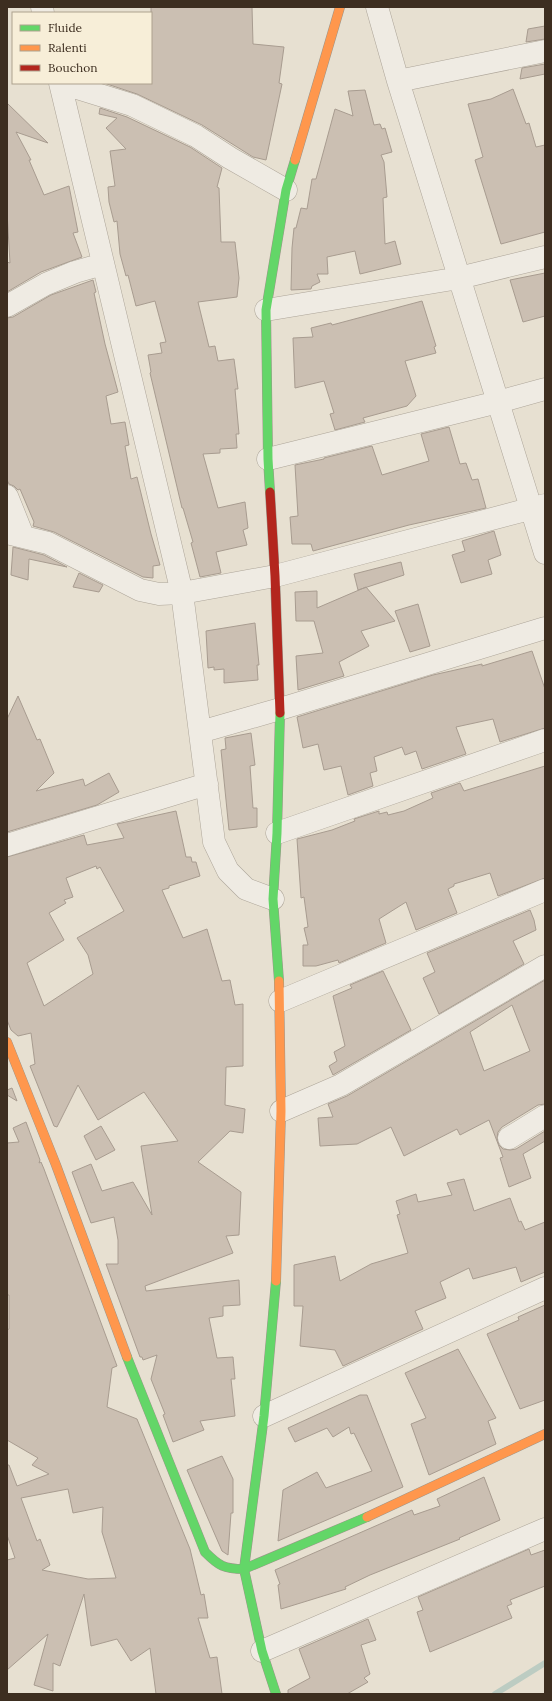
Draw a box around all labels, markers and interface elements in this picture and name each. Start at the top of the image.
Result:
legend [12,12,152,84]
text: Fluide [48,20,83,35]
text: Ralenti [48,40,87,55]
text: Bouchon [48,60,98,75]

